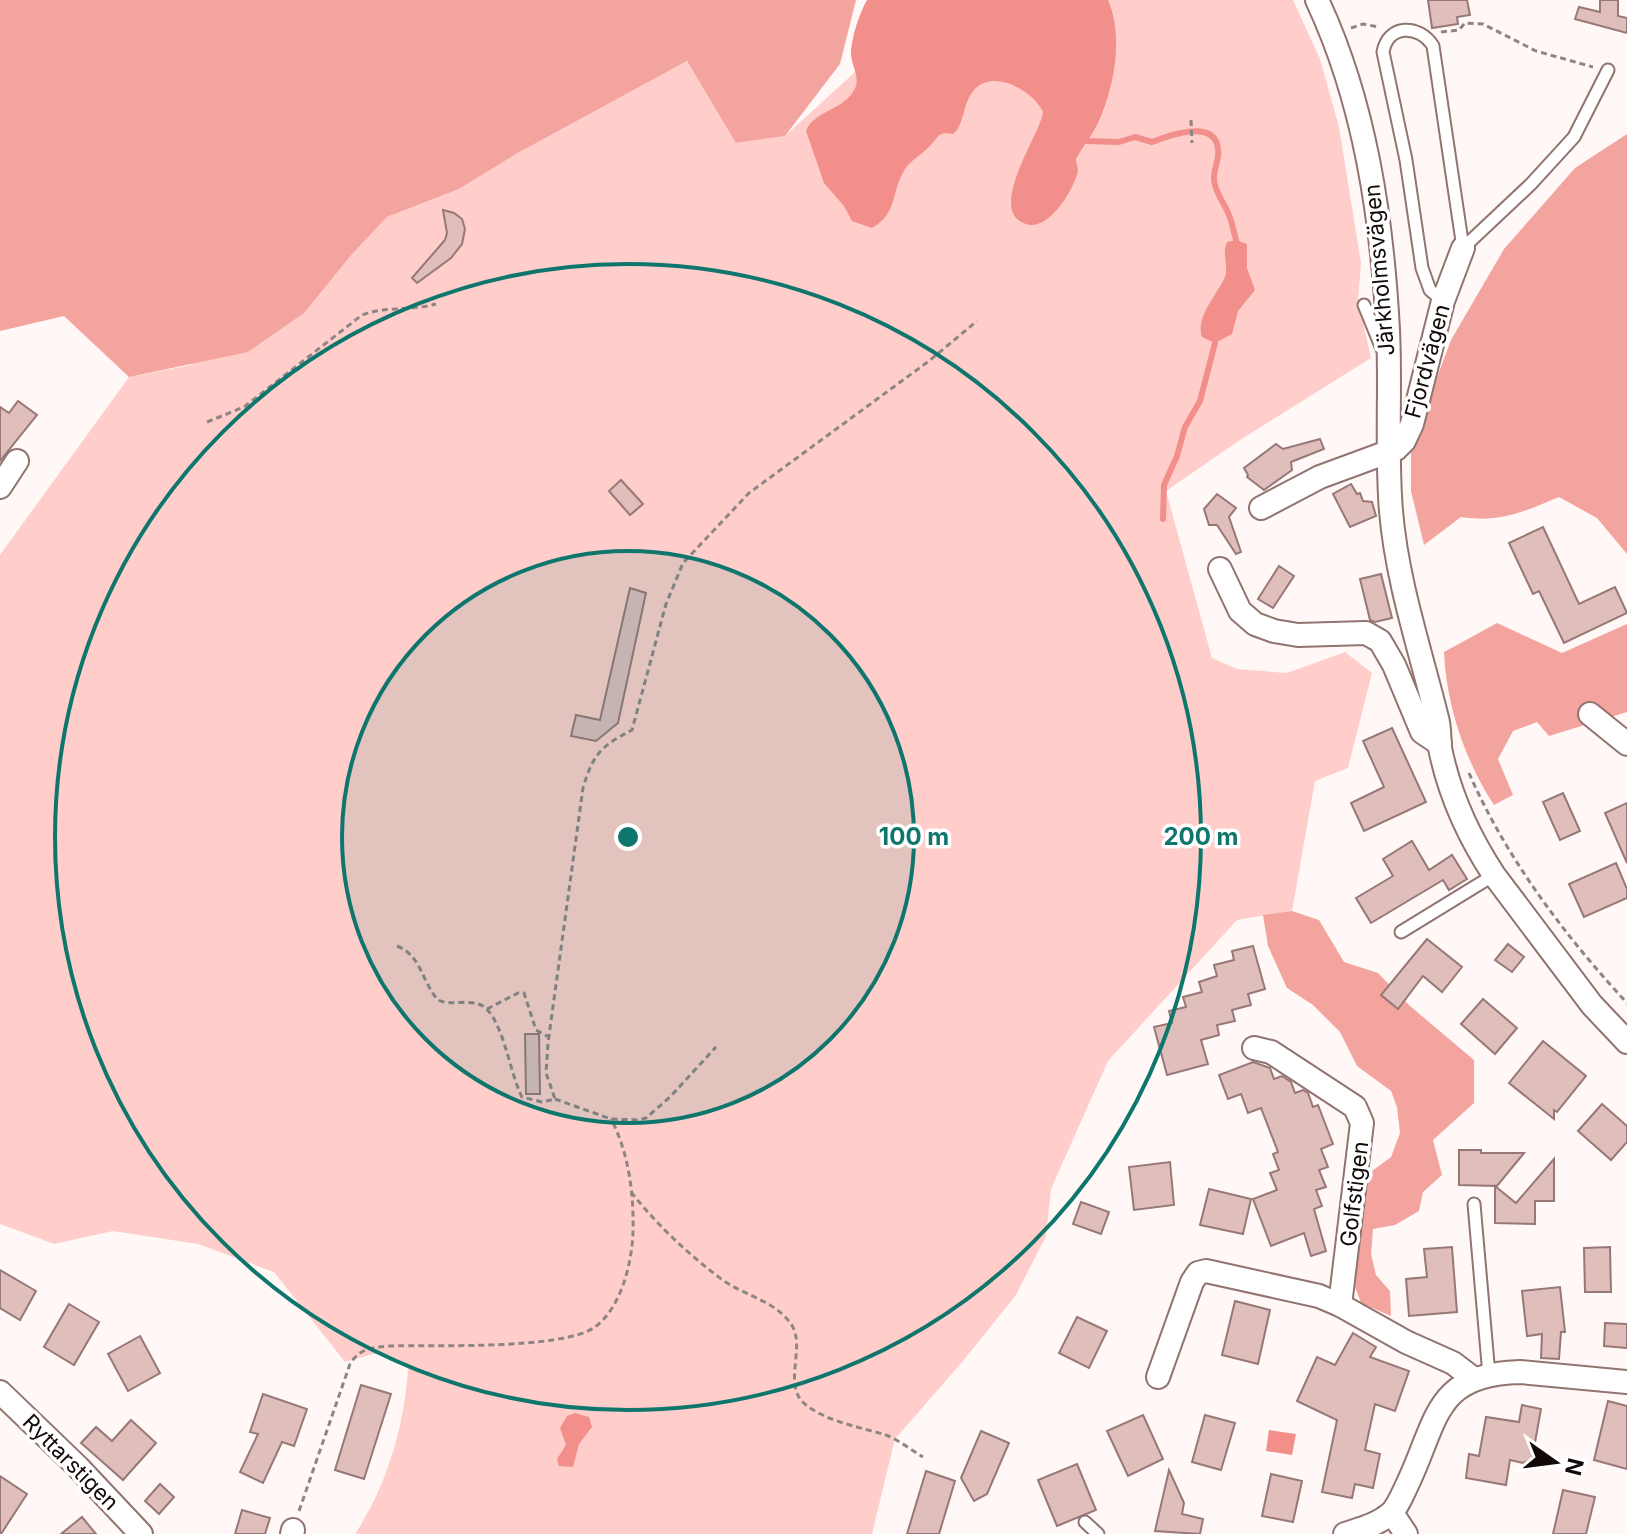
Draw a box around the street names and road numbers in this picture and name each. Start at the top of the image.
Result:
street label: Järkholmsvägen [1359,183,1399,357]
street label: Fjordvägen [1399,301,1455,421]
street label: Golfstigen [1335,1140,1373,1248]
street label: Ryttarstigen [18,1409,124,1515]

